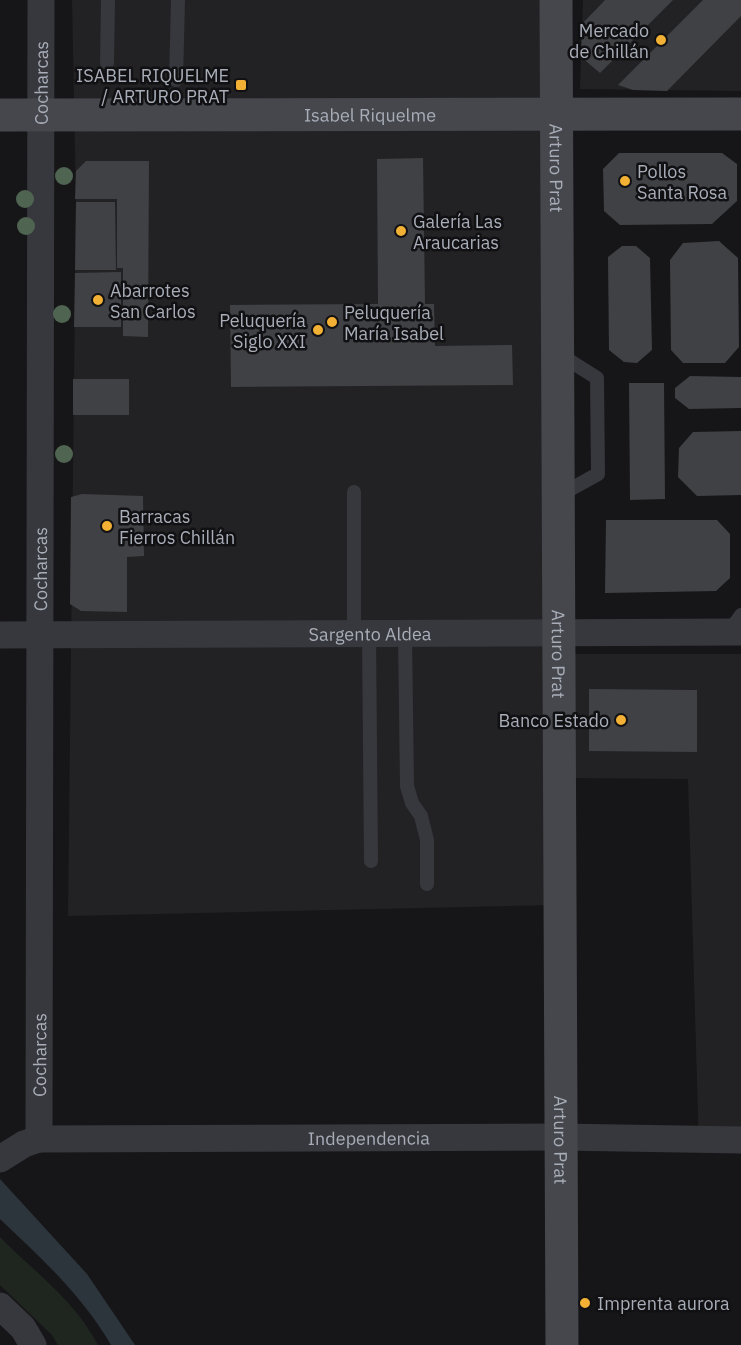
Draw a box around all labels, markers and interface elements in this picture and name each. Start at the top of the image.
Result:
place label: Mercado de Chillán [569,19,649,63]
marker: Mercado de Chillán [654,33,668,47]
street label: Cocharcas [29,41,52,125]
place label: ISABEL RIQUELME / ARTURO PRAT [76,64,229,108]
marker: ISABEL RIQUELME / ARTURO PRAT [234,78,248,92]
street label: Isabel Riquelme [304,103,436,126]
street label: Arturo Prat [545,123,568,213]
place label: Pollos Santa Rosa [637,160,728,204]
marker: Pollos Santa Rosa [618,174,632,188]
place label: Galería Las Araucarias [413,210,502,254]
marker: Galería Las Araucarias [394,224,408,238]
place label: Abarrotes San Carlos [110,279,196,323]
marker: Abarrotes San Carlos [91,293,105,307]
place label: Peluquería María Isabel [344,301,444,345]
place label: Peluquería Siglo XXI [219,309,306,353]
marker: Peluquería María Isabel [325,315,339,329]
marker: Peluquería Siglo XXI [311,323,325,337]
place label: Barracas Fierros Chillán [119,505,235,549]
marker: Barracas Fierros Chillán [100,519,114,533]
street label: Cocharcas [28,527,52,611]
street label: Arturo Prat [547,609,571,698]
street label: Sargento Aldea [309,622,432,645]
place label: Banco Estado [499,709,609,732]
marker: Banco Estado [614,713,628,727]
street label: Cocharcas [28,1013,51,1097]
street label: Arturo Prat [549,1095,573,1184]
street label: Independencia [308,1126,430,1149]
place label: Imprenta aurora [597,1292,730,1315]
marker: Imprenta aurora [578,1296,592,1310]

